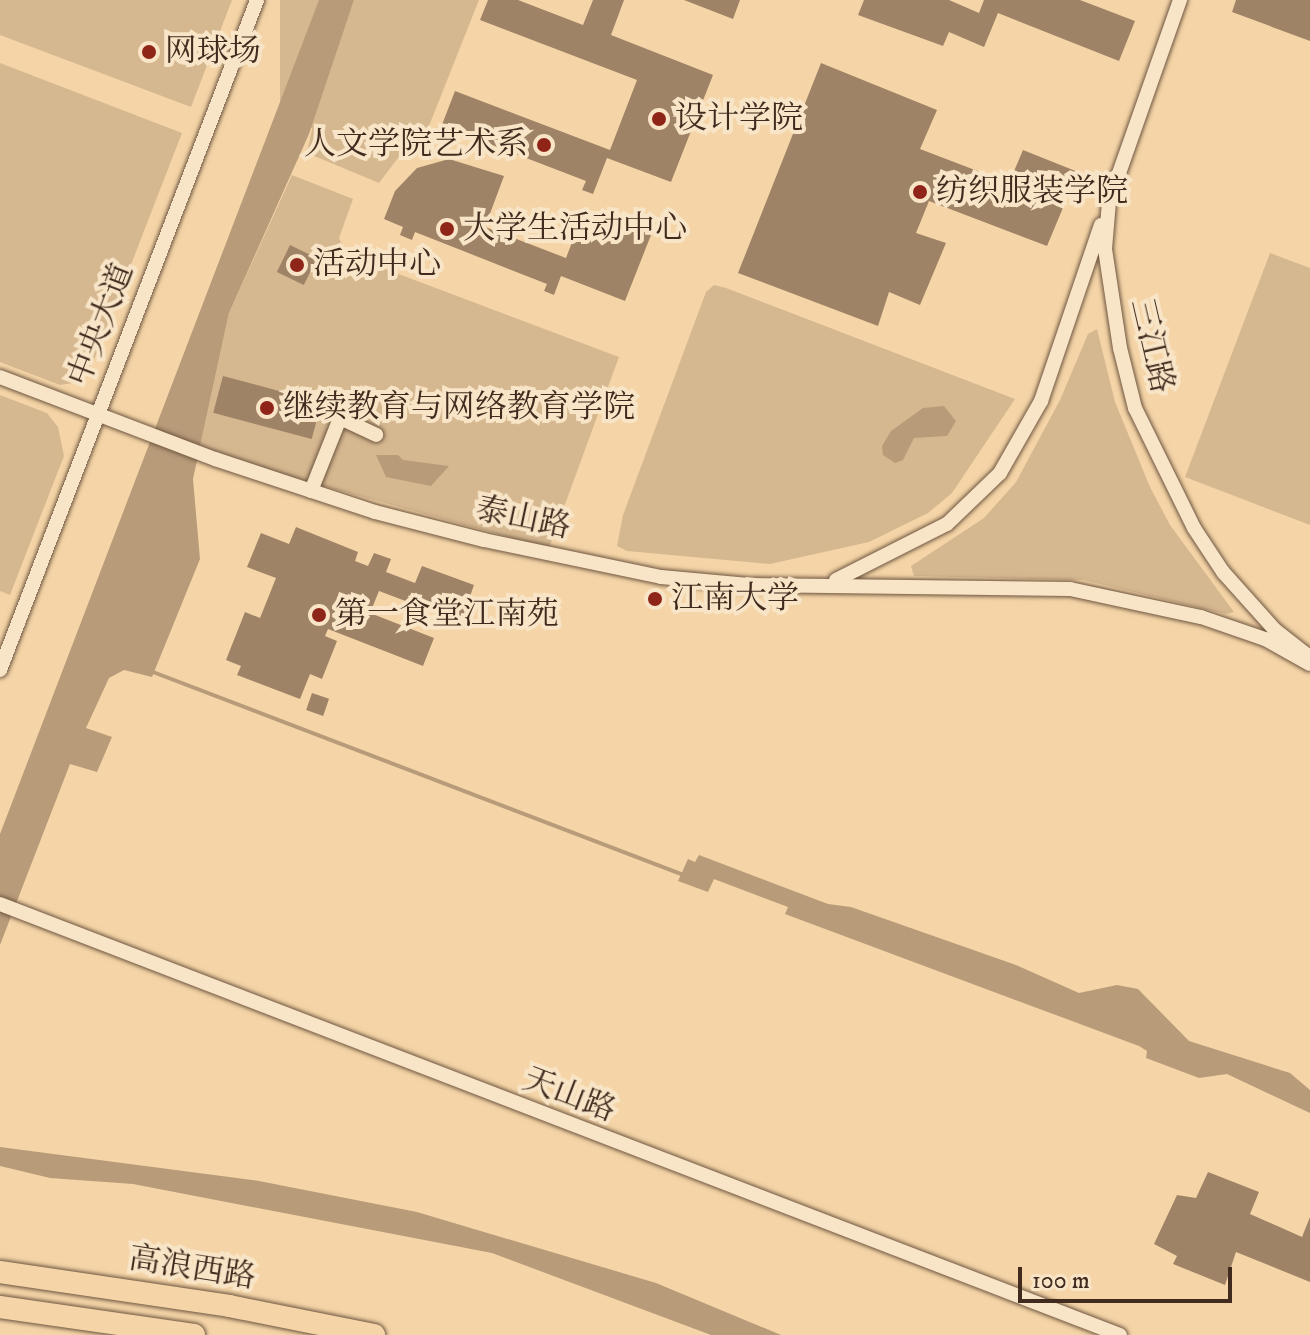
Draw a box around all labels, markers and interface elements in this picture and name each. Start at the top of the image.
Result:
place label: 网球场 [165,33,261,71]
marker: 网球场 [140,43,158,61]
place label: 设计学院 [675,100,803,138]
marker: 设计学院 [650,110,668,128]
place label: 人文学院艺术系 [304,126,528,164]
marker: 人文学院艺术系 [535,136,553,154]
place label: 纺织服装学院 [936,173,1128,211]
marker: 纺织服装学院 [911,183,929,201]
place label: 大学生活动中心 [463,210,687,248]
marker: 大学生活动中心 [438,220,456,238]
place label: 活动中心 [313,246,441,284]
marker: 活动中心 [288,256,306,274]
street label: 中央大道 [61,258,143,392]
street label: 三江路 [1121,295,1181,397]
place label: 继续教育与网络教育学院 [283,389,635,427]
marker: 继续教育与网络教育学院 [258,399,276,417]
street label: 泰山路 [472,490,574,548]
place label: 江南大学 [671,580,799,618]
marker: 江南大学 [646,590,664,608]
place label: 第一食堂江南苑 [335,596,559,634]
marker: 第一食堂江南苑 [310,606,328,624]
street label: 天山路 [517,1061,621,1131]
street label: 高浪西路 [126,1240,258,1298]
scale bar [1022,1251,1236,1301]
text: 100 m [1032,1266,1090,1296]

